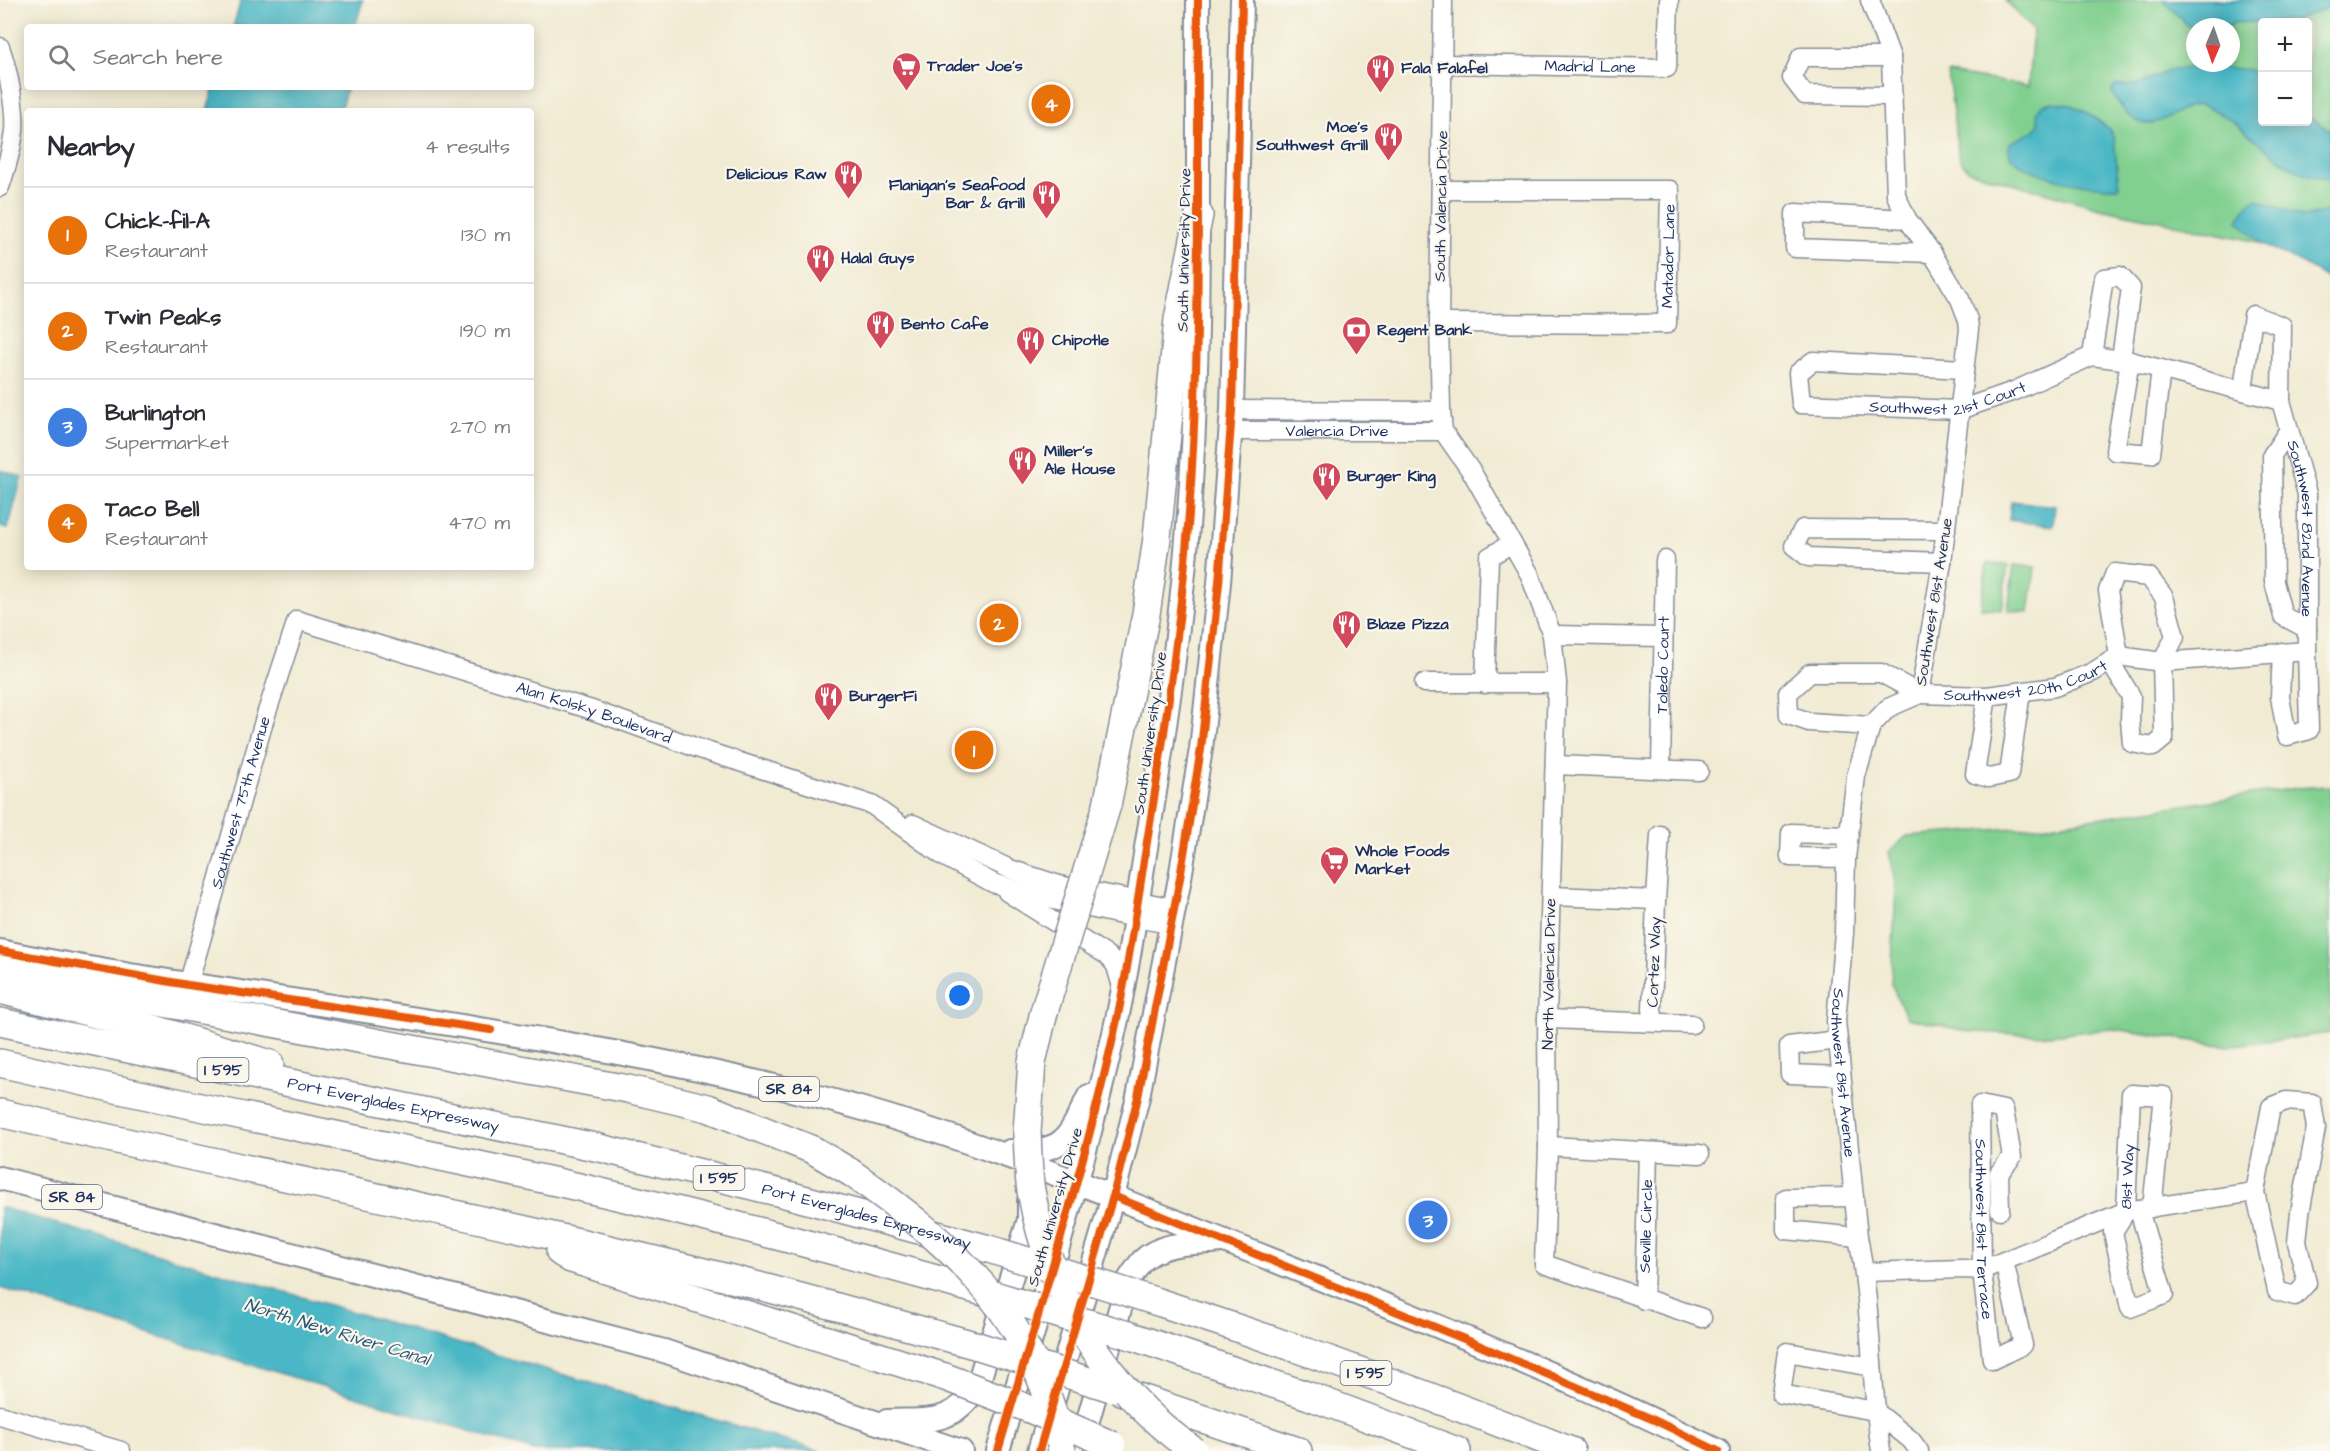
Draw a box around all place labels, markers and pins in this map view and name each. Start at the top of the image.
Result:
supermarket icon: Trader Joe's [890,50,922,92]
restaurant icon: Fala Falafel [1364,52,1396,94]
place label: Trader Joe's [926,55,1023,77]
place label: Fala Falafel [1401,57,1488,79]
pin: 4 [1032,82,1070,126]
place label: Moe's Southwest Grill [1255,116,1368,156]
restaurant icon: Moe's Southwest Grill [1373,120,1405,162]
restaurant icon: Delicious Raw [832,158,864,200]
place label: Delicious Raw [726,163,827,185]
place label: Flanigan's Seafood Bar & Grill [889,174,1026,214]
restaurant icon: Flanigan's Seafood Bar & Grill [1030,178,1062,220]
restaurant icon: Halal Guys [804,242,836,284]
place label: Halal Guys [841,247,914,270]
restaurant icon: Bento Cafe [864,308,896,350]
place label: Bento Cafe [901,313,989,335]
bank icon: Regent Bank [1340,314,1372,356]
place label: Regent Bank [1377,319,1472,343]
restaurant icon: Chipotle [1015,324,1047,366]
place label: Chipotle [1052,329,1110,351]
place label: Miller's Ale House [1044,440,1116,480]
restaurant icon: Miller's Ale House [1007,444,1039,486]
restaurant icon: Burger King [1310,460,1342,502]
place label: Burger King [1347,465,1437,489]
pin: 2 [980,600,1018,646]
restaurant icon: Blaze Pizza [1330,608,1362,650]
place label: Blaze Pizza [1367,613,1449,635]
restaurant icon: BurgerFi [812,680,844,722]
place label: BurgerFi [849,685,917,709]
pin: 1 [954,728,994,772]
place label: Whole Foods Market [1354,840,1450,880]
supermarket icon: Whole Foods Market [1318,844,1350,886]
pin: 3 [1408,1198,1448,1242]

